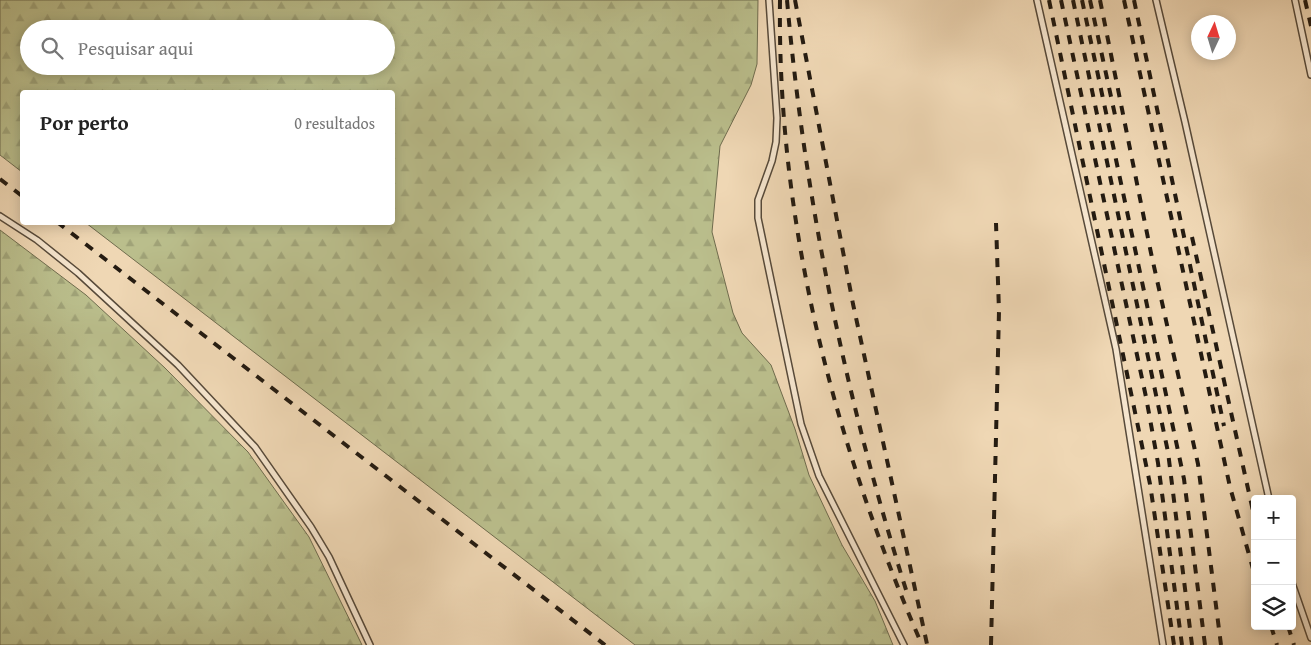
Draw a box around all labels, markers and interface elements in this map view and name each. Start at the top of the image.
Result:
north arrow [1191,15,1236,60]
search box [20,20,395,75]
icon: search [38,34,66,62]
text: Pesquisar aqui [78,34,193,62]
text: Por perto [40,107,129,138]
text: 0 resultados [294,111,375,135]
map controls [1251,495,1296,630]
button: + [1251,495,1296,540]
button: − [1251,540,1296,585]
button: layers [1251,585,1296,630]

